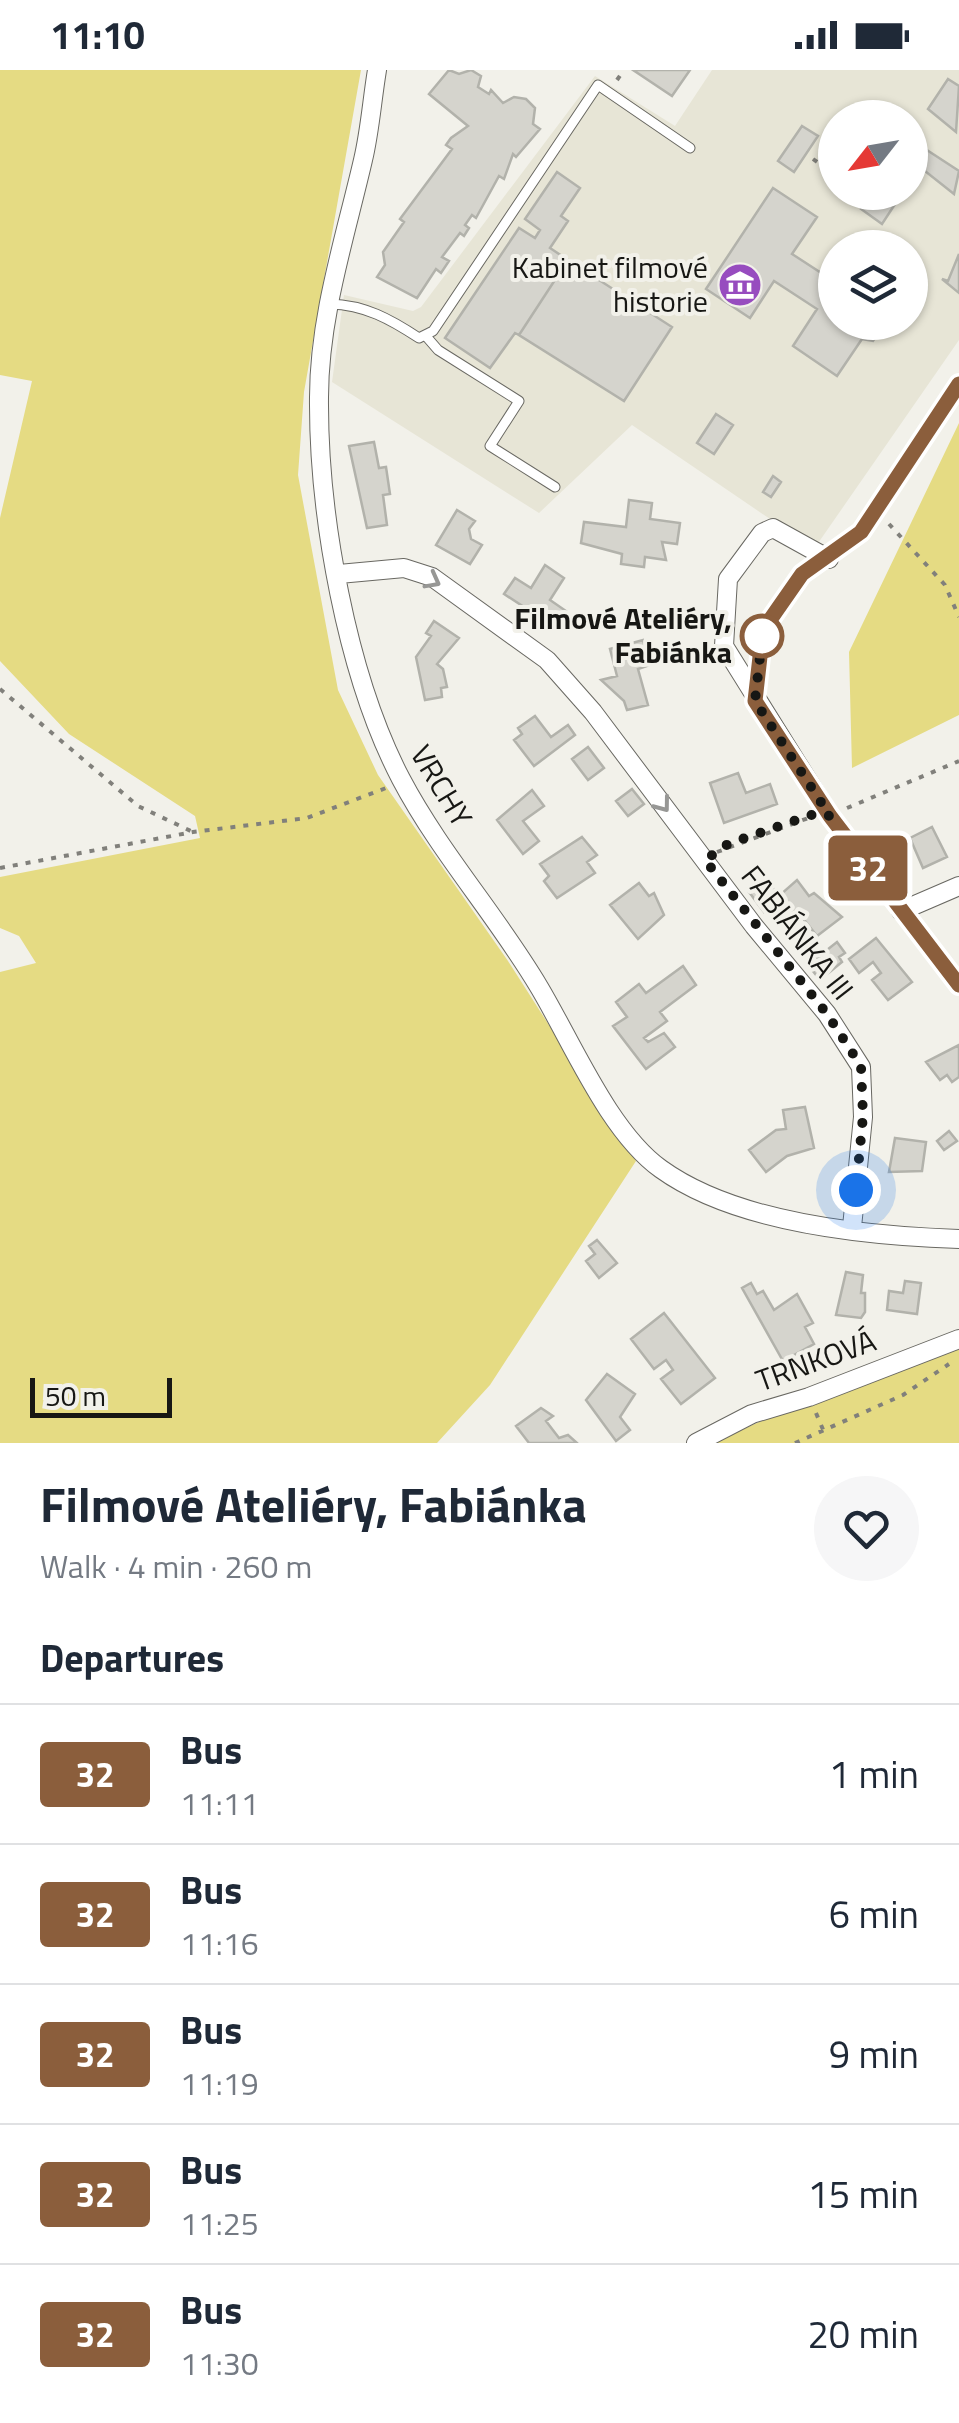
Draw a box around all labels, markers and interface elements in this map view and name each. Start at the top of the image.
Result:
text: 11:10 [50,6,145,64]
north arrow [818,100,928,210]
map controls [818,100,928,340]
button: layers [818,230,928,340]
place label: Kabinet filmové historie [512,244,708,324]
museum icon: Kabinet filmové historie [717,262,763,308]
one-way arrow [423,569,441,588]
place label: Filmové Ateliéry, Fabiánka [514,595,732,675]
marker: Filmové Ateliéry, Fabiánka [741,615,783,657]
street label: VRCHY [399,736,484,835]
one-way arrow [652,794,669,812]
line badge: 32 [823,836,913,900]
text: 32 [848,841,888,895]
street label: FABIÁNKA III [730,855,865,1010]
your location [831,1165,881,1215]
street label: TRNKOVÁ [749,1317,882,1403]
scale bar [30,1373,172,1418]
text: 50 m [45,1374,106,1417]
text: Filmové Ateliéry, Fabiánka [40,1468,587,1541]
button: heart [814,1476,919,1581]
text: Walk · 4 min · 260 m [40,1542,312,1590]
text: Departures [40,1629,224,1687]
text: Bus [180,1721,242,1779]
text: 1 min [829,1745,919,1803]
text: 32 [75,1747,115,1801]
text: 11:11 [180,1779,259,1827]
text: Bus [180,1861,242,1919]
text: 6 min [829,1885,919,1943]
text: 32 [75,1887,115,1941]
text: 11:16 [180,1919,259,1967]
text: Bus [180,2001,242,2059]
text: 9 min [829,2025,919,2083]
text: 32 [75,2027,115,2081]
text: 11:19 [180,2059,259,2107]
text: Bus [180,2141,242,2199]
text: 15 min [808,2165,919,2223]
text: 32 [75,2167,115,2221]
text: 11:25 [180,2199,259,2247]
text: Bus [180,2281,242,2339]
text: 20 min [808,2305,919,2363]
text: 32 [75,2307,115,2361]
text: 11:30 [180,2339,259,2387]

